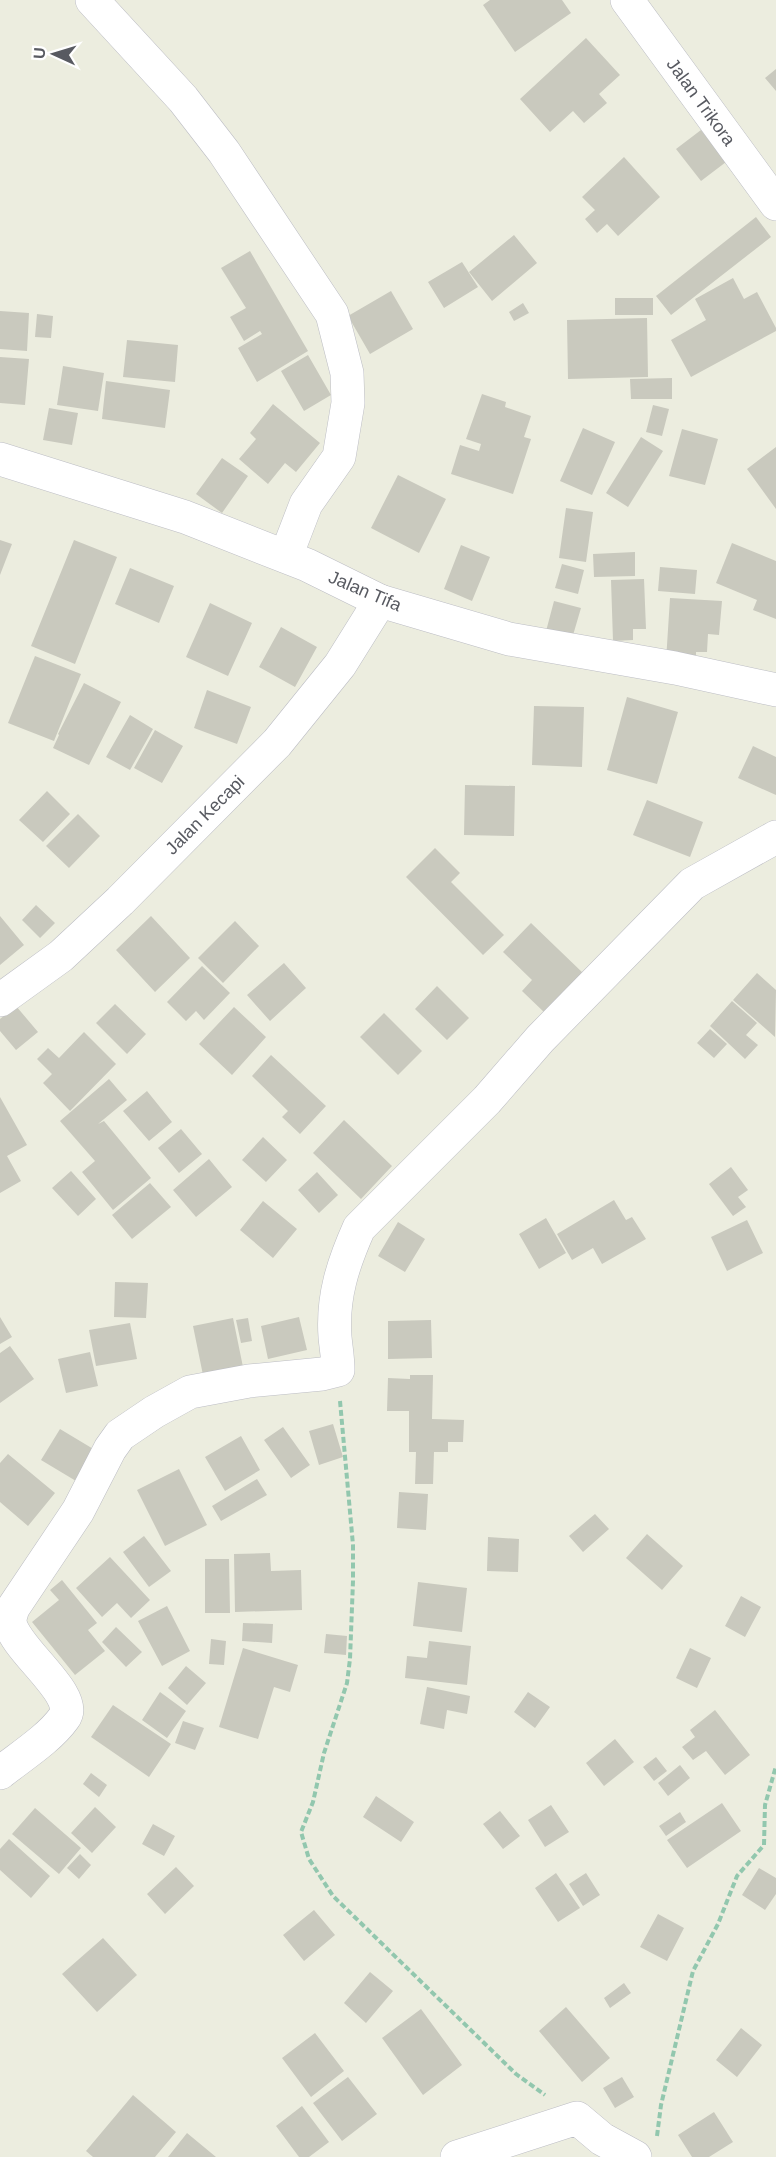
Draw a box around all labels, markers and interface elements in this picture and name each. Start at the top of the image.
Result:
north arrow [24,24,84,84]
text: U [31,47,48,59]
street label: Jalan Trikora [663,54,740,150]
street label: Jalan Tifa [326,567,405,616]
street label: Jalan Kecapi [161,771,249,859]

